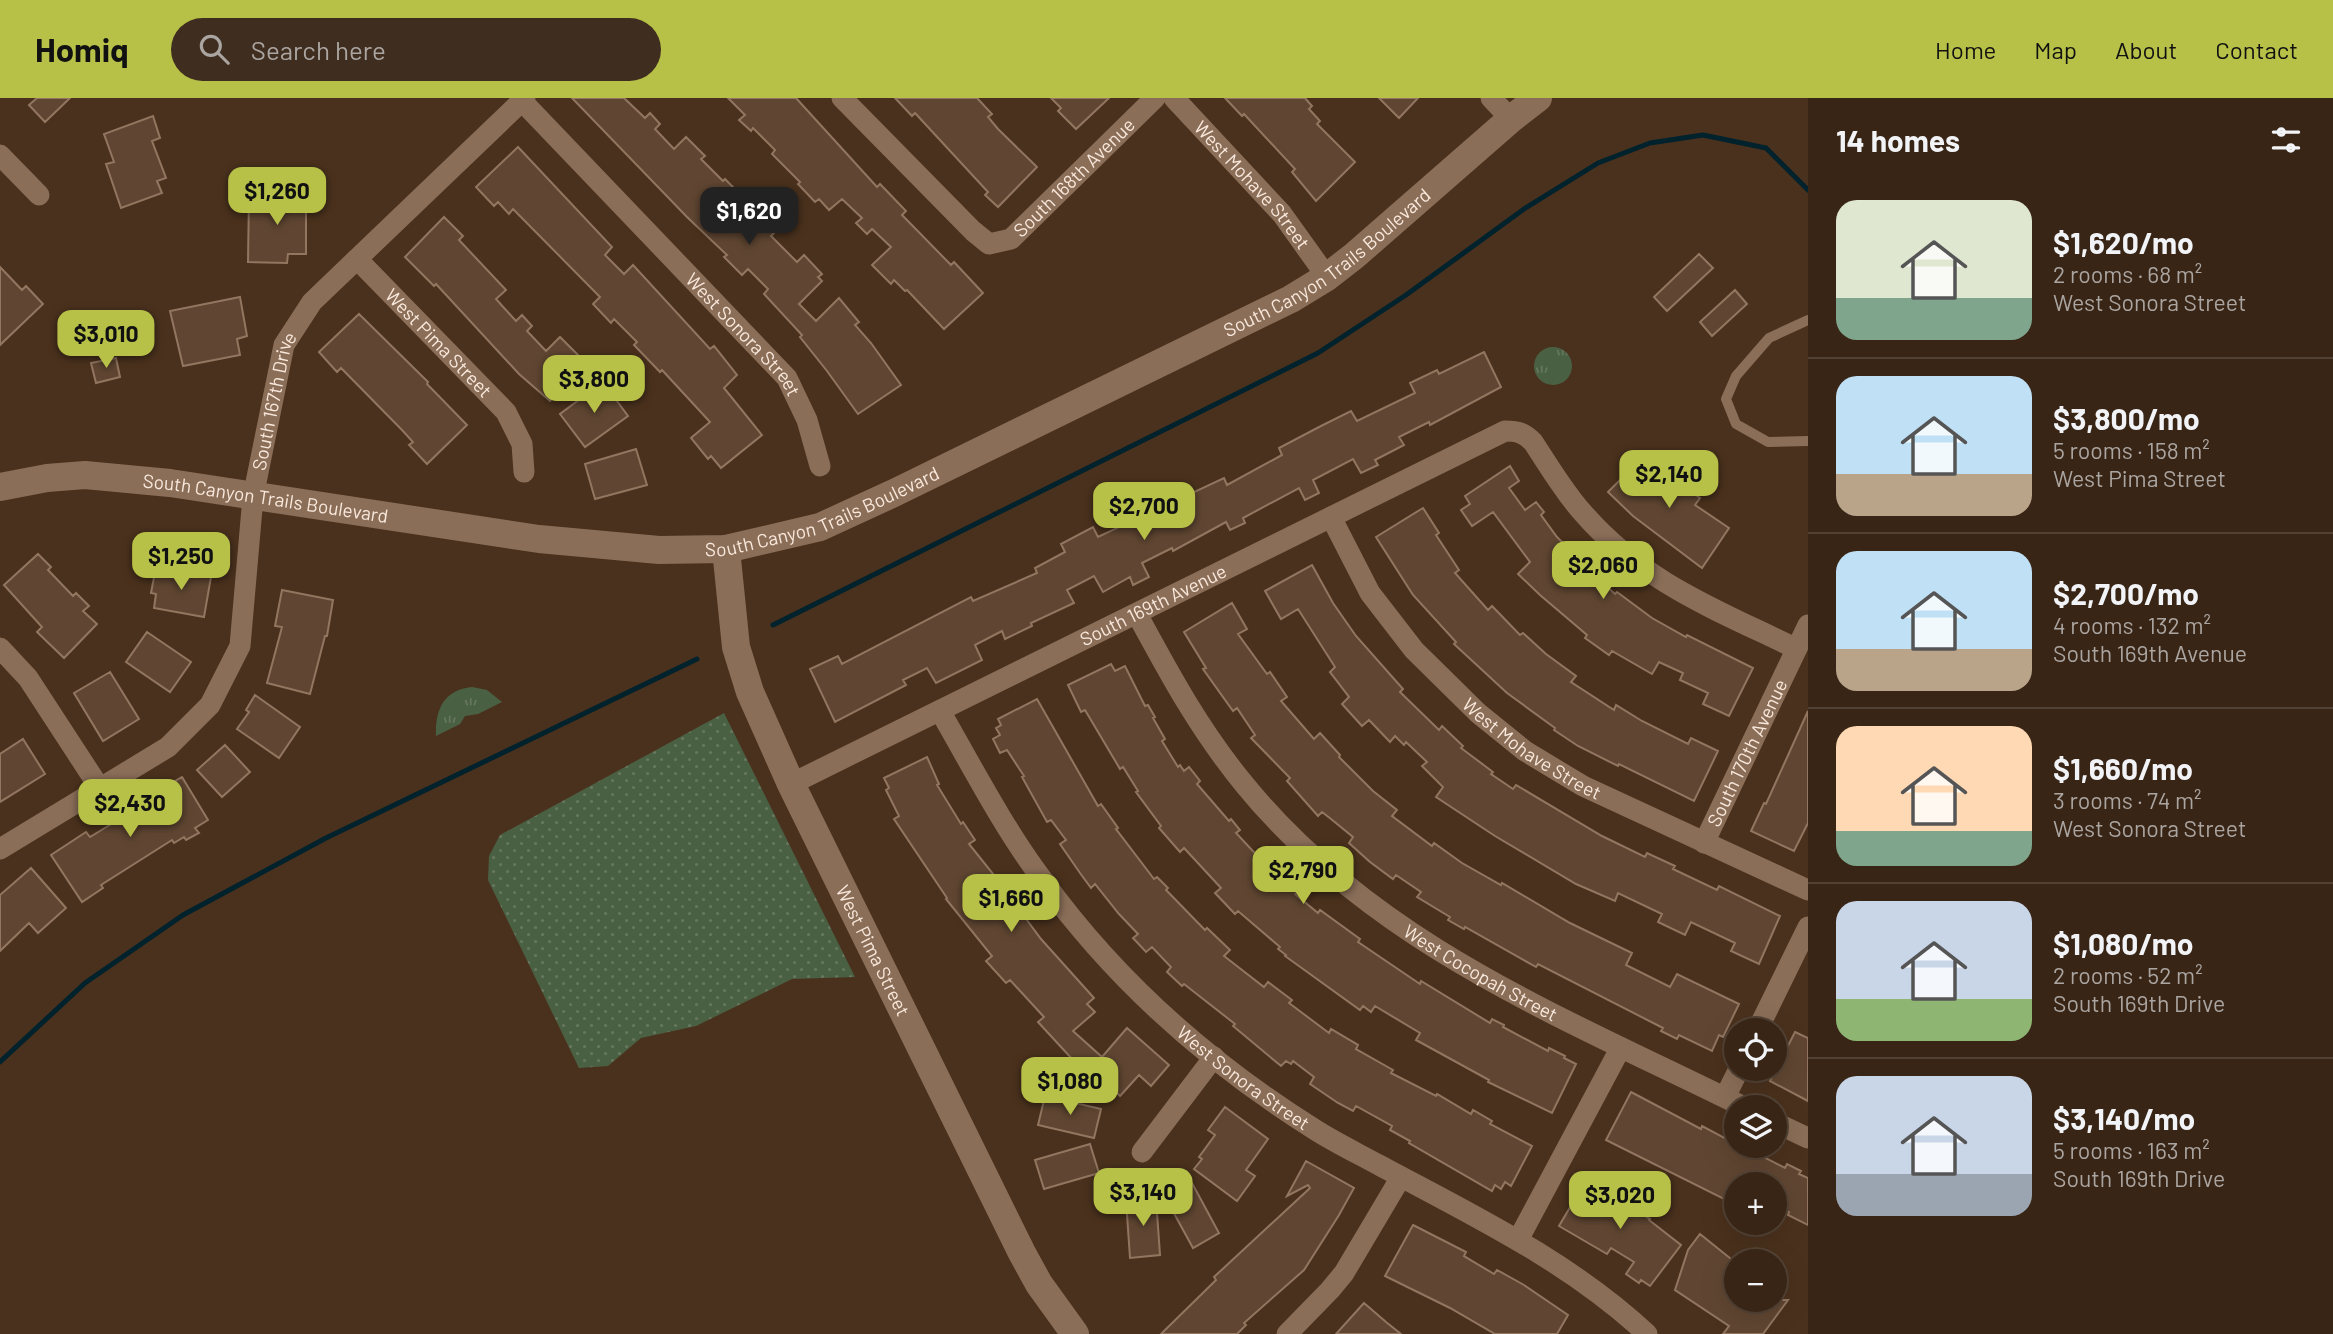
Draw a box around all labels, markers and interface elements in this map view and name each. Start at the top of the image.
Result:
search box [171,18,661,81]
text: Homiq [35,29,129,69]
icon: search [195,30,233,68]
text: Search here [251,34,386,65]
text: Home [1935,35,1996,64]
text: Map [2034,35,2077,64]
text: About [2115,35,2177,64]
text: Contact [2215,35,2298,64]
street label: South 168th Avenue [1008,113,1139,241]
street label: West Mohave Street [1190,115,1315,253]
icon: filters [2267,121,2305,159]
text: 14 homes [1836,122,1960,158]
pin: $1,260 [220,167,334,227]
text: $1,260 [244,176,310,204]
street label: South Canyon Trails Boulevard [1219,183,1435,341]
pin: $1,620 [692,188,806,247]
text: $1,620 [716,196,782,224]
text: $1,620/mo [2053,224,2194,260]
icon: home [1892,228,1976,312]
text: 2 rooms · 68 m² [2053,260,2202,288]
street label: West Sonora Street [681,268,806,400]
street label: West Pima Street [381,283,497,402]
text: West Sonora Street [2053,288,2246,316]
pin: $3,010 [49,310,163,370]
text: $3,010 [73,319,139,347]
street label: South 167th Drive [247,327,301,472]
pin: $3,800 [537,356,651,415]
text: $3,800 [559,364,629,392]
text: $3,800/mo [2053,400,2200,436]
icon: home [1892,404,1976,488]
text: 5 rooms · 158 m² [2053,436,2210,464]
pin: $2,140 [1612,450,1726,510]
text: $2,140 [1635,459,1703,487]
street label: South Canyon Trails Boulevard [705,461,943,560]
text: West Pima Street [2053,464,2226,492]
street label: South Canyon Trails Boulevard [142,468,390,527]
pin: $2,700 [1087,482,1201,542]
text: $2,700 [1109,491,1179,519]
pin: $1,250 [124,532,238,592]
text: $1,250 [148,541,214,569]
pin: $2,060 [1546,542,1660,601]
text: $2,060 [1568,550,1638,578]
street label: South 169th Avenue [1076,559,1230,650]
text: $2,700/mo [2053,575,2199,611]
icon: home [1892,579,1976,663]
text: 4 rooms · 132 m² [2053,611,2211,639]
text: South 169th Avenue [2053,639,2247,667]
street label: South 170th Avenue [1702,675,1792,830]
street label: West Mohave Street [1458,692,1605,804]
text: $1,660/mo [2053,750,2193,786]
icon: home [1892,754,1976,838]
pin: $2,430 [73,780,187,839]
text: 3 rooms · 74 m² [2053,786,2202,814]
text: $2,430 [94,788,166,816]
text: West Sonora Street [2053,814,2246,842]
pin: $2,790 [1246,846,1360,906]
text: $2,790 [1269,855,1337,883]
pin: $1,660 [954,874,1068,934]
street label: West Pima Street [832,881,915,1019]
text: $1,660 [978,883,1044,911]
street label: West Cocopah Street [1400,919,1562,1025]
text: $1,080/mo [2053,925,2193,961]
icon: home [1892,929,1976,1013]
text: 2 rooms · 52 m² [2053,961,2203,989]
text: South 169th Drive [2053,989,2225,1017]
map controls [1724,1018,1787,1312]
button: locate [1724,1018,1787,1081]
street label: West Sonora Street [1173,1020,1314,1134]
pin: $1,080 [1013,1058,1127,1117]
text: $1,080 [1037,1066,1103,1094]
button: layers [1724,1095,1787,1158]
text: $3,140/mo [2053,1100,2195,1136]
icon: home [1892,1104,1976,1188]
text: 5 rooms · 163 m² [2053,1136,2210,1164]
text: South 169th Drive [2053,1164,2225,1192]
pin: $3,140 [1086,1168,1200,1228]
pin: $3,020 [1563,1172,1677,1231]
button: + [1724,1172,1787,1235]
text: $3,140 [1110,1177,1176,1205]
text: $3,020 [1585,1180,1655,1208]
button: − [1724,1249,1787,1312]

